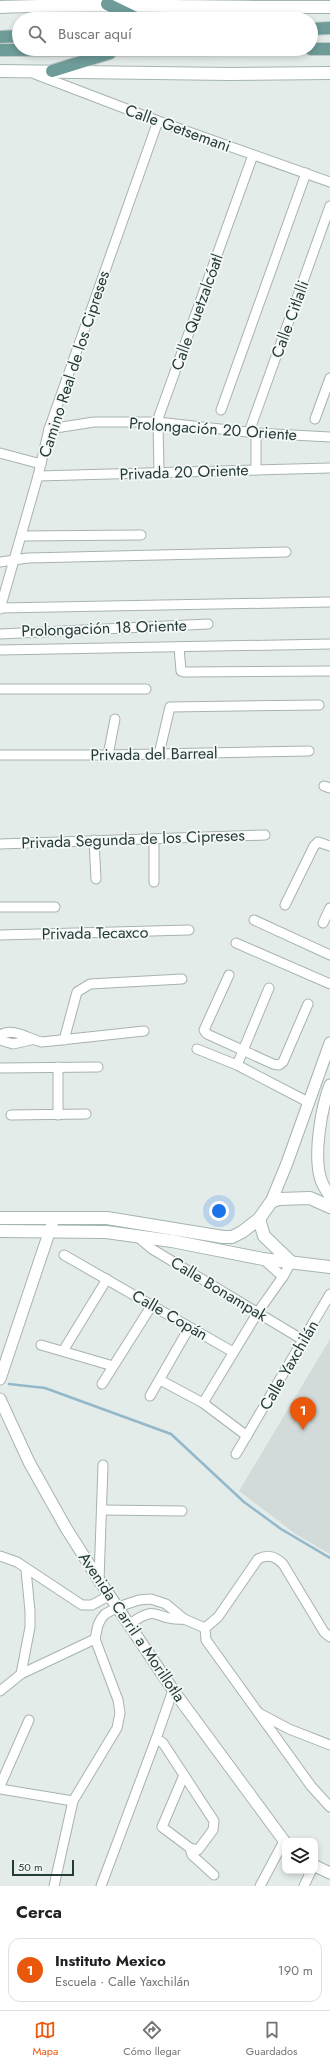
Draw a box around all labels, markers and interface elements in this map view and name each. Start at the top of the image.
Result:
search box [12,12,318,56]
icon: search [26,23,48,45]
text: Buscar aquí [58,23,132,45]
street label: Calle Getsemani [122,98,234,158]
street label: Calle Quetzalcóatl [165,251,229,373]
street label: Camino Real de los Cipreses [33,268,115,460]
street label: Calle Citlalli [265,277,315,361]
street label: Prolongación 20 Oriente [128,412,298,446]
street label: Privada 20 Oriente [119,458,249,486]
street label: Prolongación 18 Oriente [21,614,187,642]
street label: Privada del Barreal [90,741,218,767]
street label: Privada Segunda de los Cipreses [21,824,245,854]
street label: Privada Tecaxco [41,921,149,945]
your location [209,1201,229,1221]
street label: Calle Bonampak [166,1251,273,1327]
street label: Calle Copán [128,1284,212,1346]
street label: Calle Yaxchilán [254,1316,324,1414]
pin: 1 [290,1397,316,1430]
street label: Avenida Carril a Morillotla [73,1547,191,1707]
map controls [282,1838,318,1874]
button: layers [282,1838,318,1874]
scale bar [12,1858,74,1877]
text: 50 m [18,1859,43,1875]
text: Cerca [16,1900,62,1924]
text: Instituto Mexico [55,1950,166,1972]
text: 1 [27,1961,33,1980]
text: 190 m [278,1961,313,1980]
text: Escuela · Calle Yaxchilán [55,1972,190,1991]
tab: Mapa [33,2019,58,2059]
tab: Cómo llegar [123,2019,181,2059]
tab: Guardados [246,2019,297,2059]

